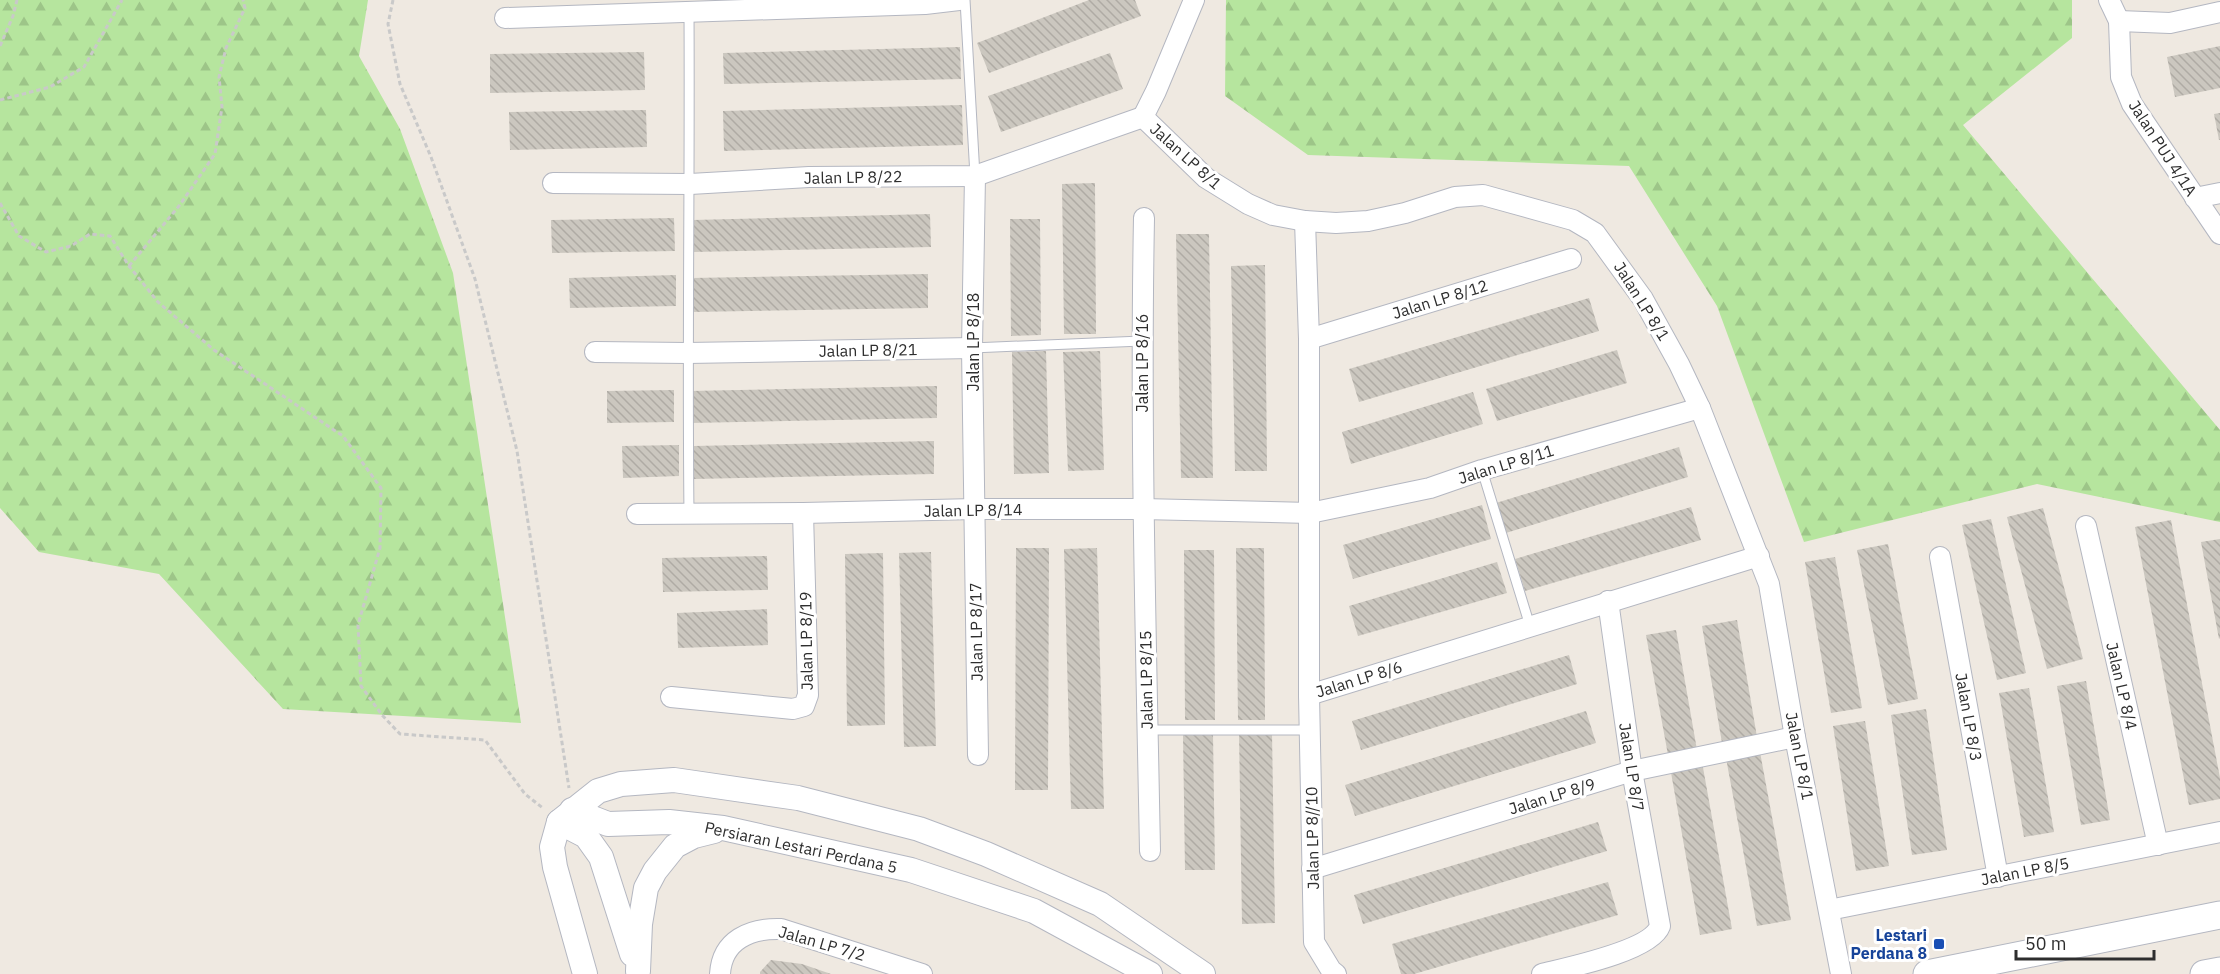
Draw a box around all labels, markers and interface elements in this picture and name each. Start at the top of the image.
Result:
street label: Jalan PUJ 4/1A [2125,96,2201,200]
street label: Jalan LP 8/1 [1146,119,1226,193]
street label: Jalan LP 8/22 [803,166,903,188]
street label: Jalan LP 8/1 [1610,258,1674,344]
street label: Jalan LP 8/12 [1390,275,1490,323]
street label: Jalan LP 8/18 [963,293,983,391]
street label: Jalan LP 8/16 [1132,314,1152,412]
street label: Jalan LP 8/21 [818,339,918,361]
street label: Jalan LP 8/11 [1456,440,1556,488]
street label: Jalan LP 8/14 [923,499,1023,521]
street label: Jalan LP 8/17 [965,582,987,682]
street label: Jalan LP 8/19 [795,591,817,691]
street label: Jalan LP 8/15 [1135,630,1157,730]
street label: Jalan LP 8/4 [2102,640,2142,732]
street label: Jalan LP 8/6 [1313,656,1405,702]
street label: Jalan LP 8/3 [1951,671,1987,763]
street label: Jalan LP 8/1 [1782,710,1818,802]
street label: Jalan LP 8/7 [1615,721,1649,813]
street label: Jalan LP 8/9 [1506,773,1598,819]
street label: Jalan LP 8//10 [1301,786,1323,890]
street label: Persiaran Lestari Perdana 5 [703,817,899,877]
street label: Jalan LP 8/5 [1979,853,2071,889]
street label: Jalan LP 7/2 [776,921,868,965]
scale bar [2016,923,2154,961]
place label: Lestari Perdana 8 [1851,925,1927,963]
text: 50 m [2025,932,2067,955]
marker: Lestari Perdana 8 [1932,937,1946,951]

